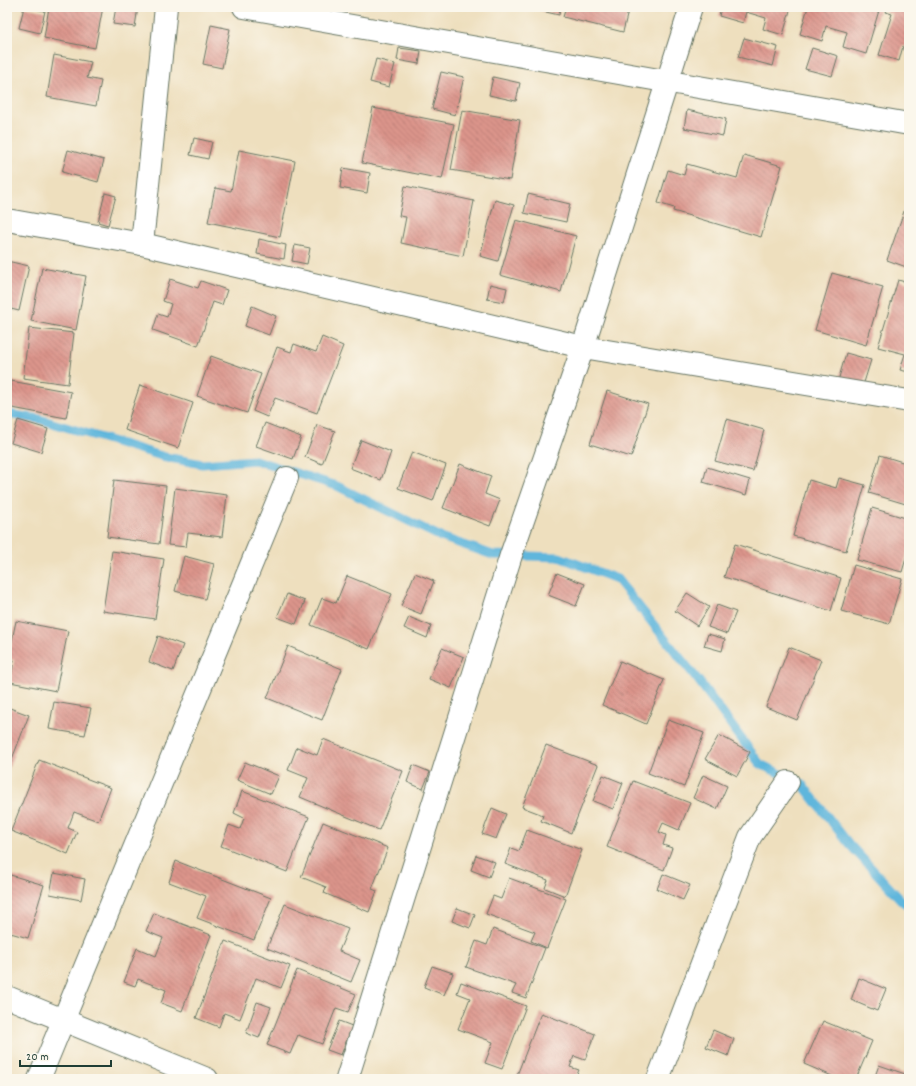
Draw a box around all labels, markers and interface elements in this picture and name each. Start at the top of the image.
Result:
scale bar [20,1042,111,1068]
text: 20 m [26,1049,49,1066]

